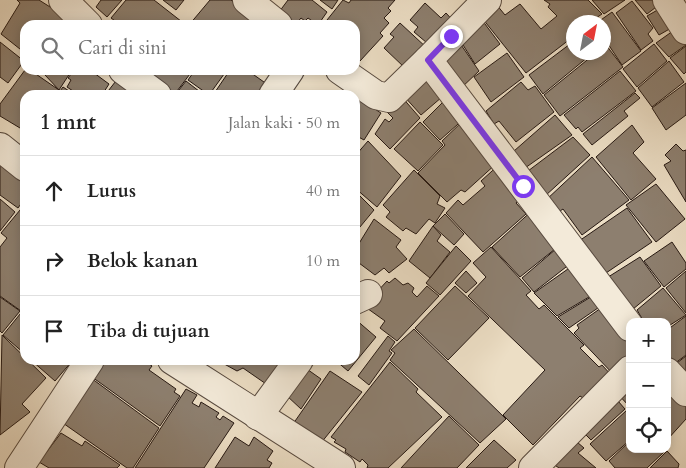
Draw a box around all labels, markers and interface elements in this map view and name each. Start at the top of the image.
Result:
north arrow [566,15,611,60]
search box [20,20,360,75]
route end [440,25,463,48]
icon: search [38,34,66,62]
text: Cari di sini [78,35,167,61]
text: 1 mnt [40,108,96,137]
text: Jalan kaki · 50 m [228,112,340,134]
route start [512,175,535,198]
icon: ahead [40,177,68,205]
text: Lurus [87,178,136,204]
text: 40 m [306,180,340,202]
icon: right [40,247,68,275]
text: Belok kanan [87,248,198,274]
text: 10 m [306,250,340,272]
icon: arrive [40,317,68,345]
text: Tiba di tujuan [87,318,210,344]
map controls [626,318,671,453]
button: + [626,318,671,363]
button: − [626,363,671,408]
button: locate [626,408,671,453]

